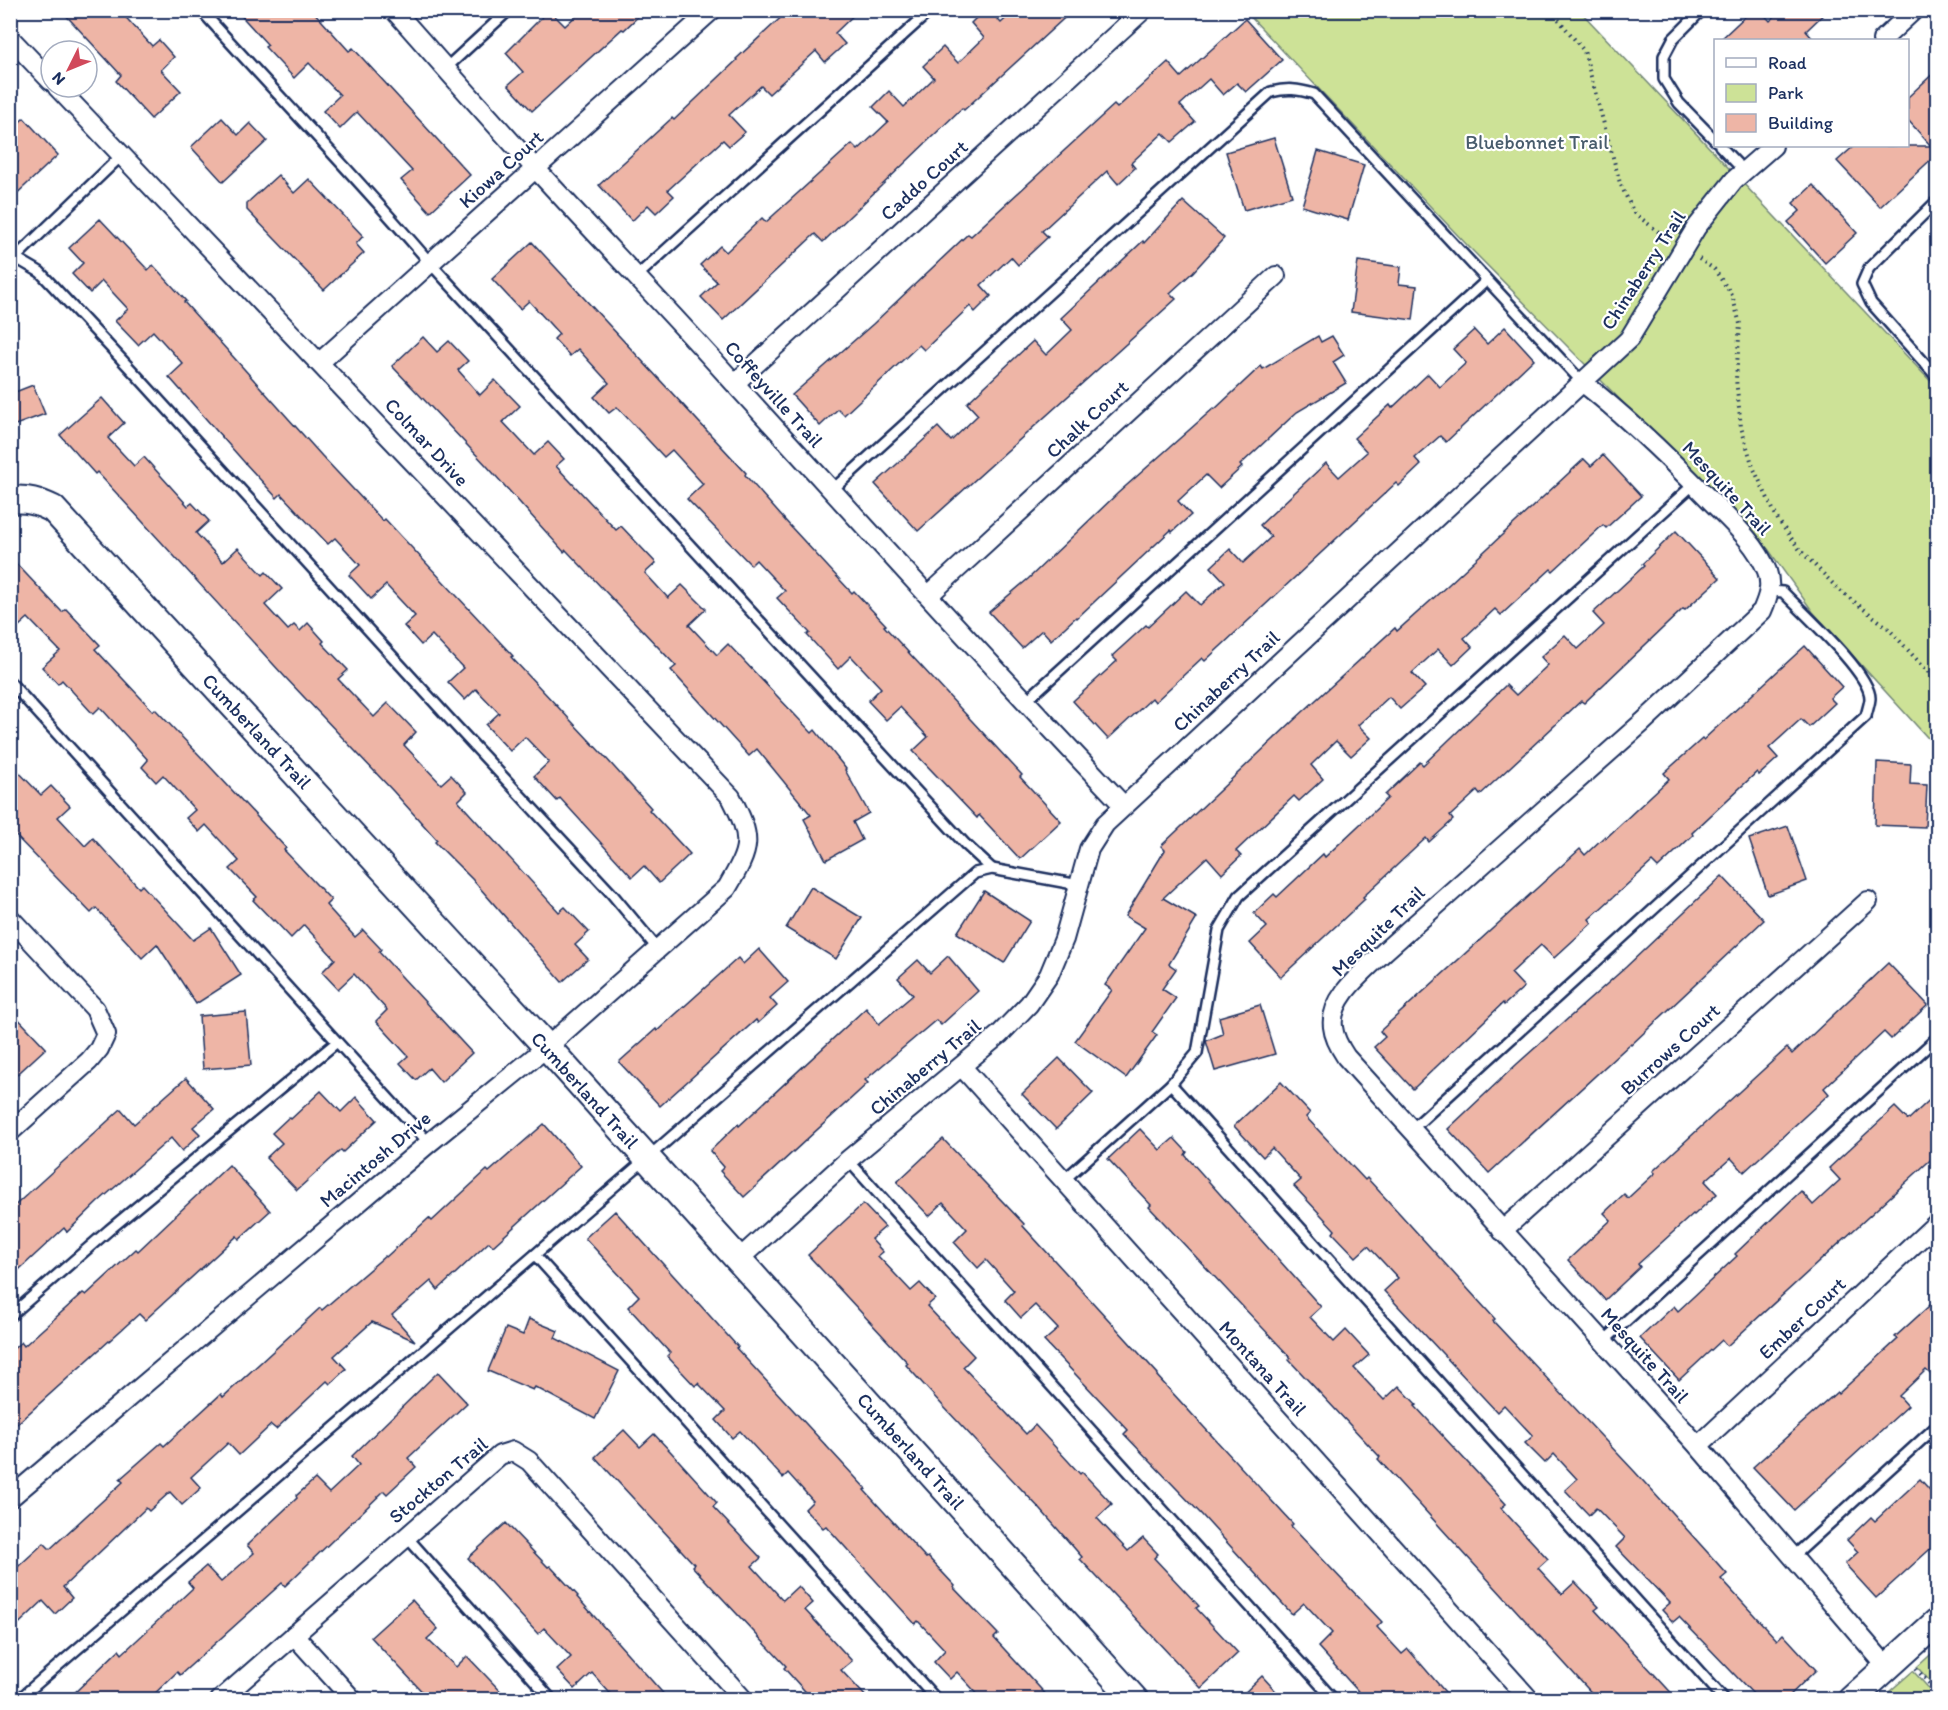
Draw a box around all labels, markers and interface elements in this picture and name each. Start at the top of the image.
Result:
north arrow [39,39,99,99]
legend [1714,39,1909,147]
text: Road [1768,52,1807,74]
text: N [48,68,69,89]
text: Park [1768,82,1803,104]
text: Building [1768,112,1834,134]
street label: Kiowa Court [454,125,548,213]
park label: Bluebonnet Trail [1465,130,1609,154]
street label: Caddo Court [875,135,973,225]
street label: Chinaberry Trail [1595,205,1691,334]
street label: Coffeyville Trail [720,336,829,453]
street label: Chalk Court [1041,374,1134,463]
street label: Colmar Drive [380,393,474,491]
street label: Mesquite Trail [1677,436,1777,540]
street label: Chinaberry Trail [1167,625,1285,737]
street label: Cumberland Trail [197,668,317,794]
street label: Mesquite Trail [1326,880,1430,981]
street label: Burrows Court [1615,998,1725,1100]
street label: Chinaberry Trail [865,1013,986,1120]
street label: Cumberland Trail [526,1026,644,1154]
street label: Macintosh Drive [315,1106,435,1212]
street label: Ember Court [1754,1271,1851,1364]
street label: Mesquite Trail [1596,1302,1694,1408]
street label: Montana Trail [1214,1315,1312,1421]
street label: Cumberland Trail [852,1387,970,1515]
street label: Stockton Trail [384,1432,493,1528]

